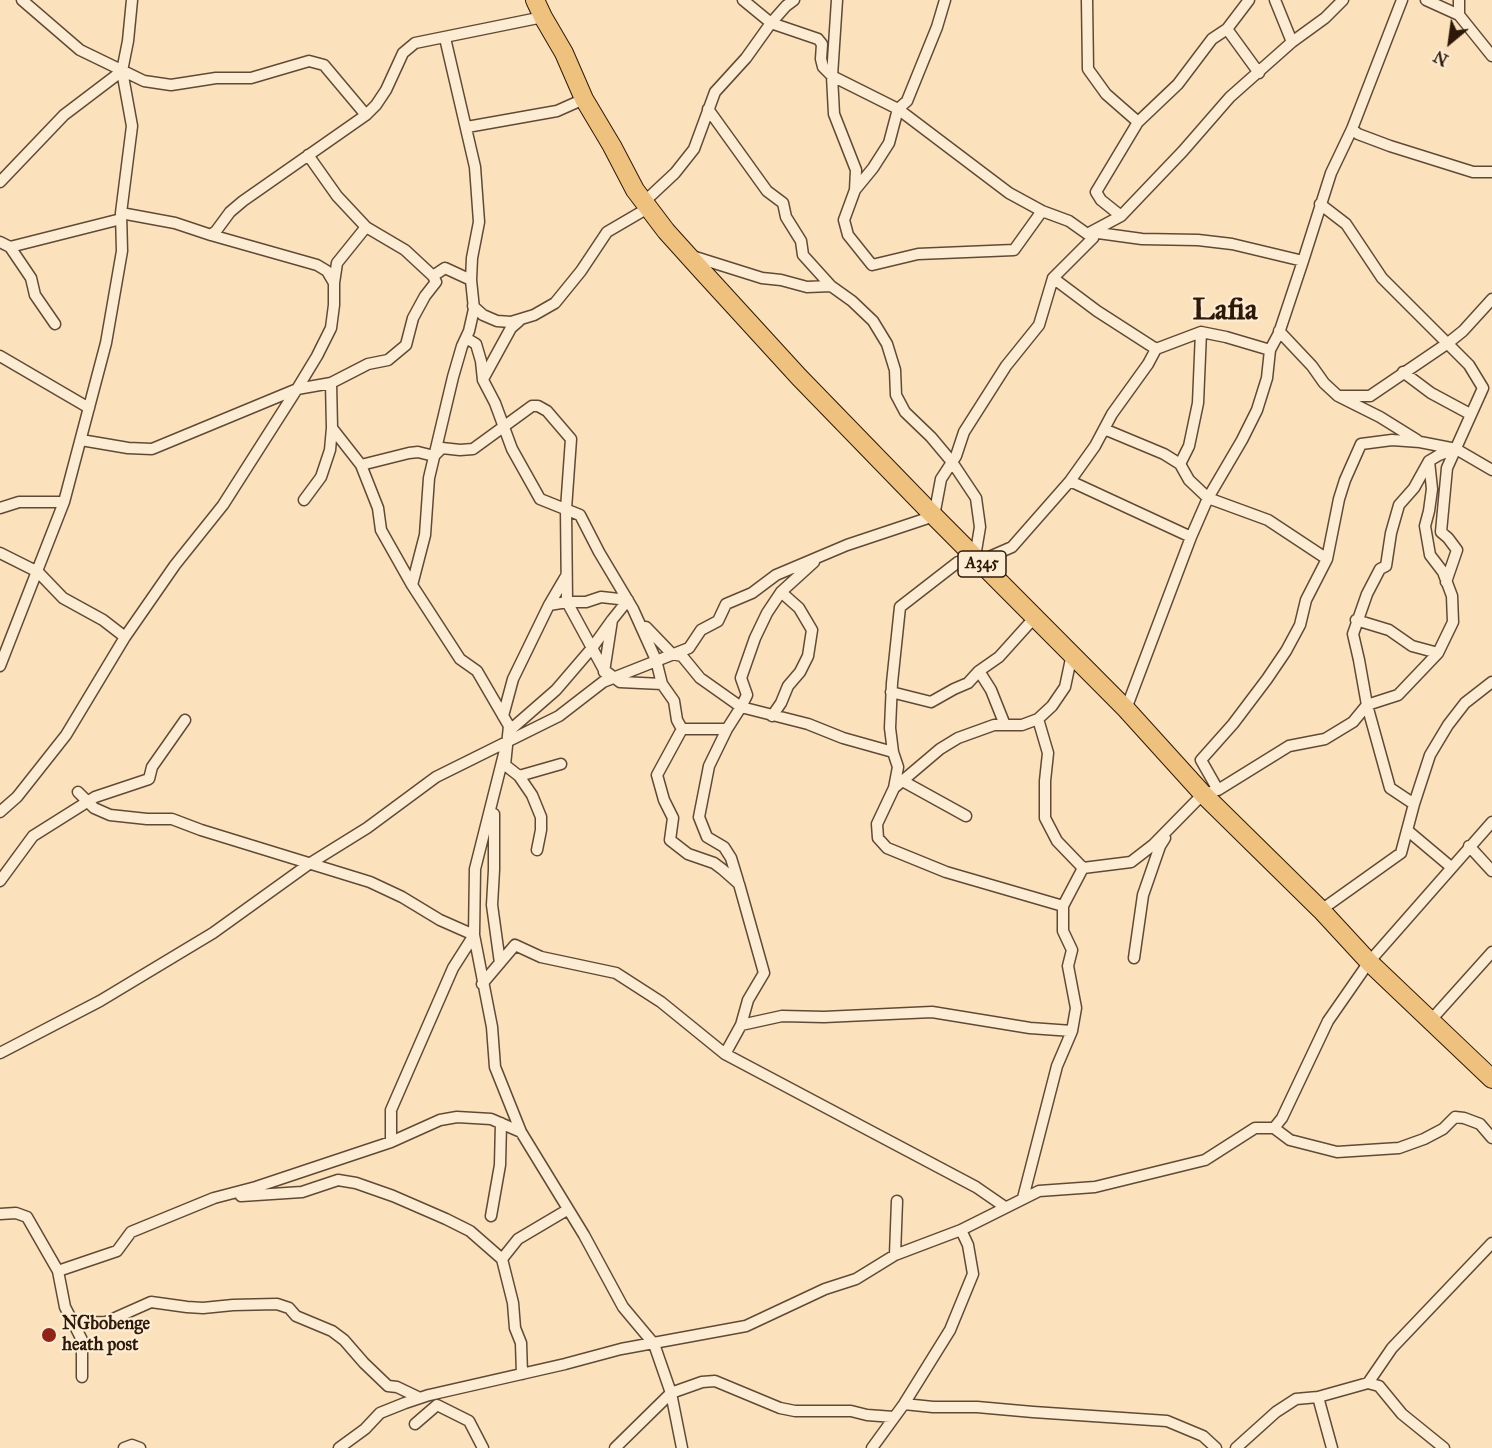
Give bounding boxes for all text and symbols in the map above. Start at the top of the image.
north arrow [1420,12,1480,72]
text: N [1430,47,1452,70]
district label: Lafia [1193,294,1257,330]
road number: A345 [958,551,1006,577]
place label: NGbobenge heath post [62,1314,150,1356]
marker: NGbobenge heath post [40,1326,58,1344]

